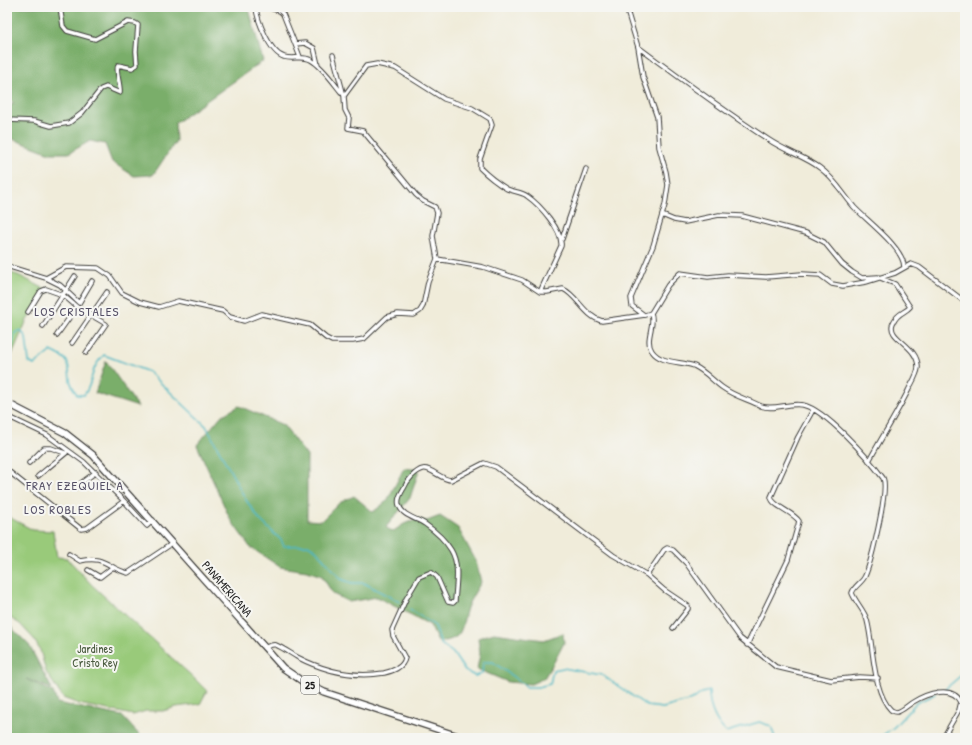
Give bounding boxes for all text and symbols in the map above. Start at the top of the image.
district label: LOS CRISTALES [34,302,120,320]
district label: FRAY EZEQUIEL A [25,476,124,494]
district label: LOS ROBLES [24,500,92,518]
street label: PANAMERICANA [198,557,257,620]
park label: Jardines Cristo Rey [72,640,118,671]
road number: 25 [301,676,319,694]

